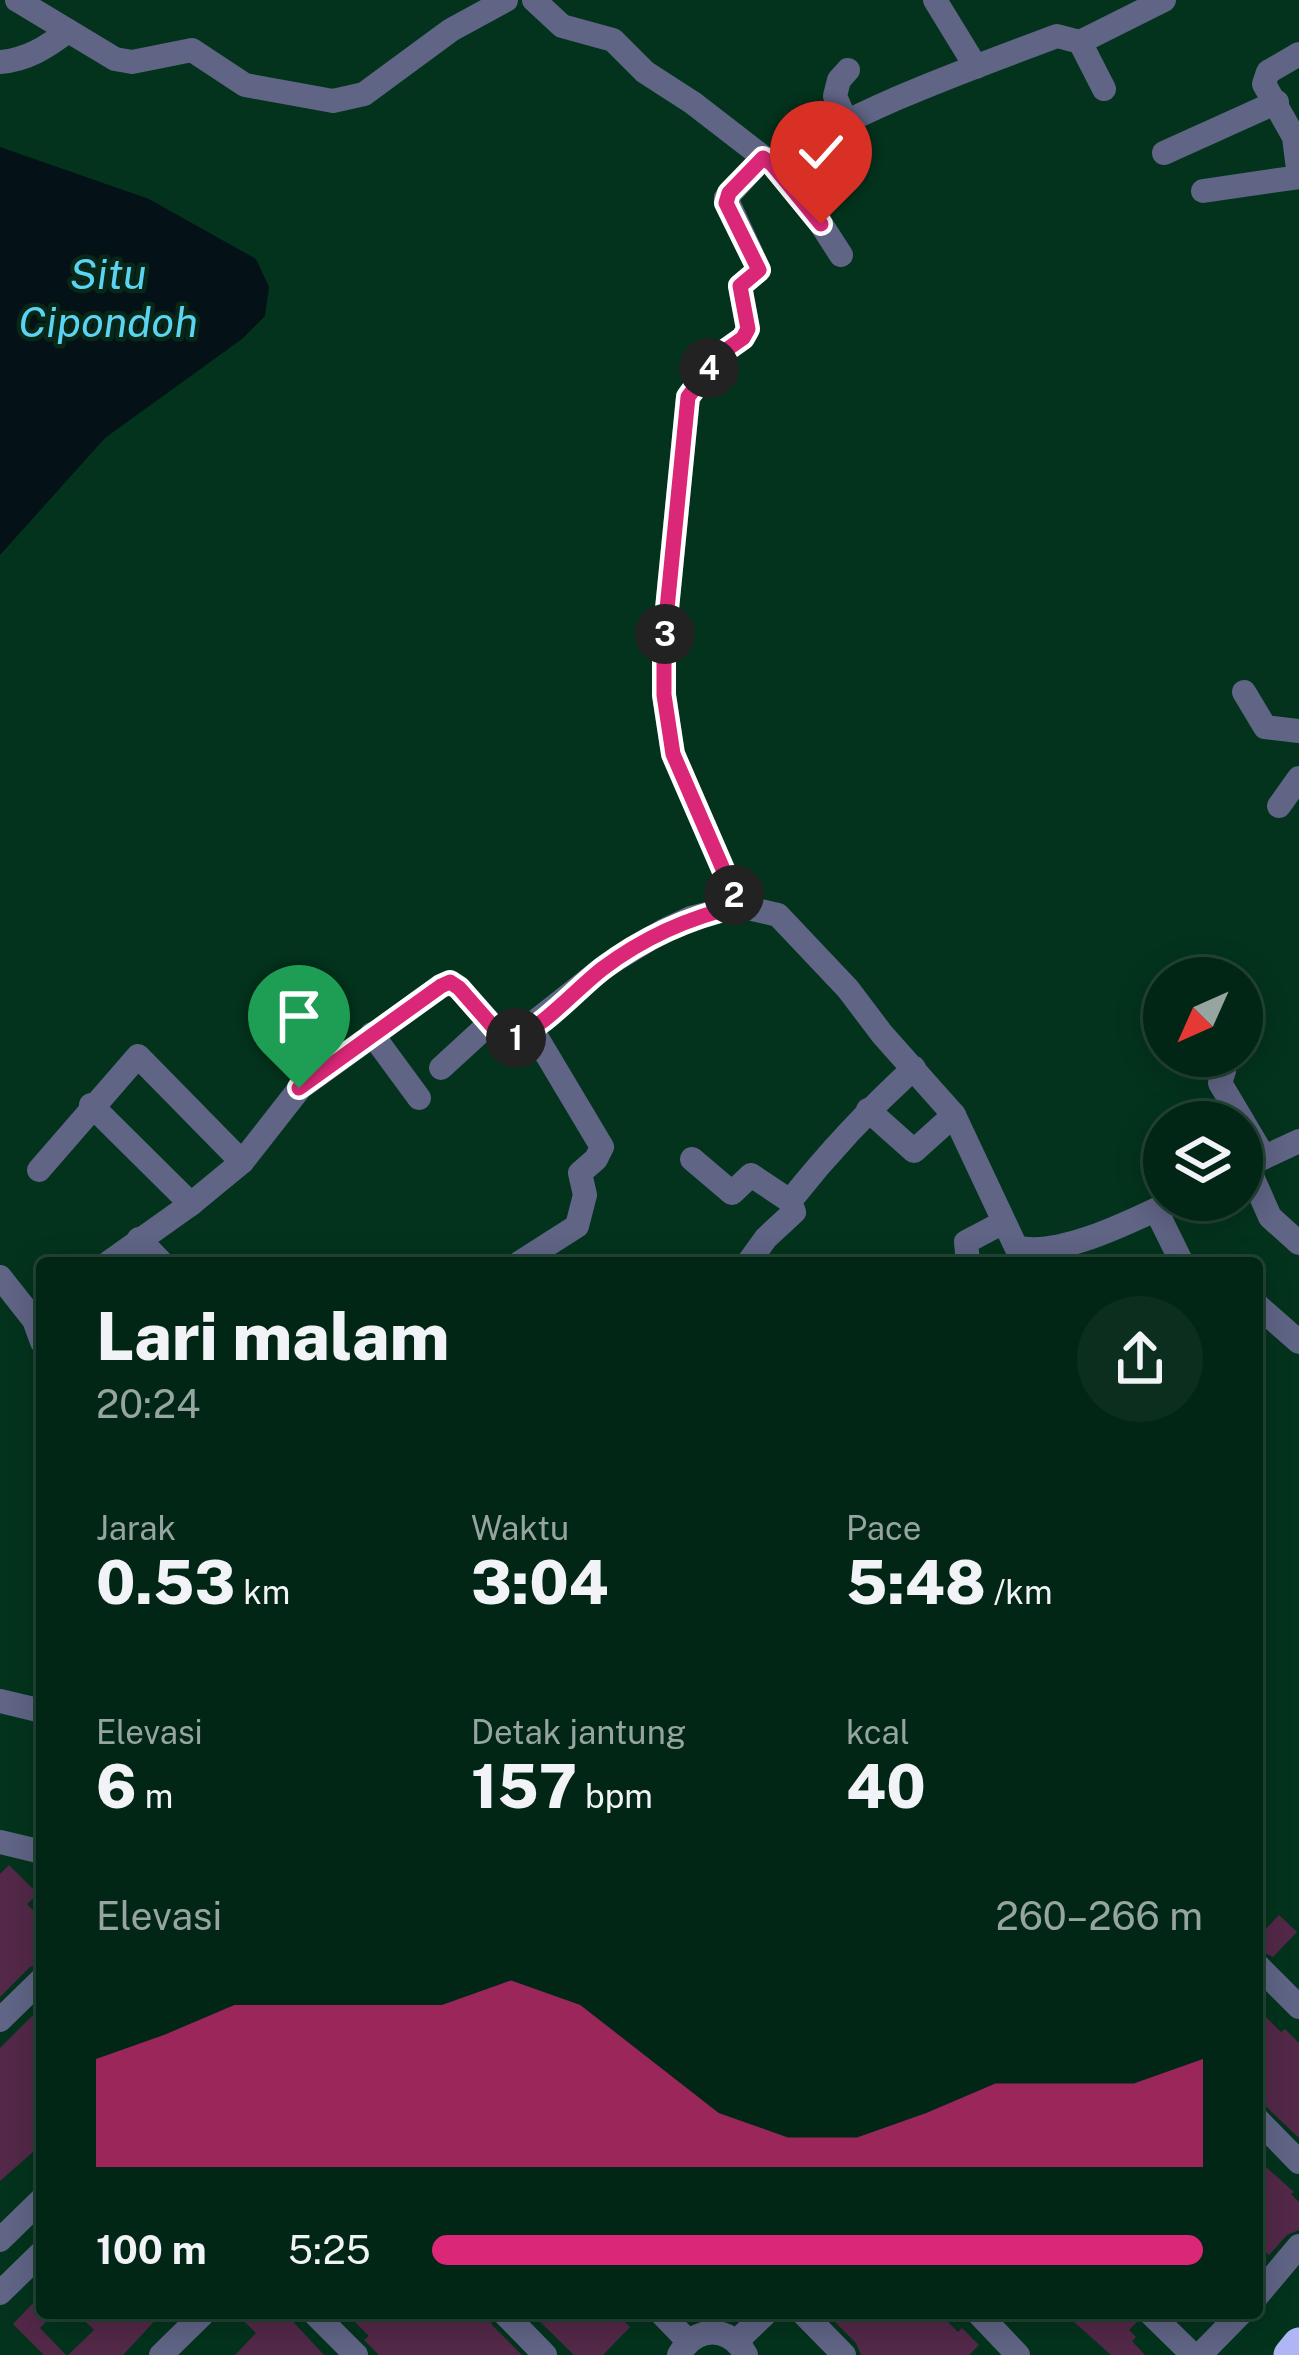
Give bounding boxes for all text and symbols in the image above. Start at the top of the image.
pin [770,101,872,224]
icon: check [788,119,854,185]
water label: Situ Cipondoh [18,249,198,346]
pin: 4 [679,338,739,398]
text: 4 [698,349,720,387]
pin: 3 [635,604,695,664]
text: 3 [654,615,676,653]
pin: 2 [704,865,764,925]
text: 2 [724,876,744,914]
north arrow [1143,957,1263,1077]
map controls [1143,957,1263,1221]
pin [248,965,350,1088]
icon: arrive [266,983,332,1049]
pin: 1 [486,1008,546,1068]
text: 1 [509,1019,523,1057]
button: layers [1143,1101,1263,1221]
button: share [1077,1296,1203,1422]
text: Lari malam [96,1297,450,1375]
text: 20:24 [96,1381,200,1427]
text: Jarak [96,1509,176,1547]
text: Waktu [471,1509,569,1547]
text: Pace [846,1509,921,1547]
text: 0.53 [96,1547,235,1618]
text: 3:04 [471,1547,609,1618]
text: 5:48 [846,1547,986,1618]
text: km [235,1573,290,1611]
text: /km [986,1573,1052,1611]
text: Elevasi [96,1713,203,1751]
text: Detak jantung [471,1713,686,1751]
text: kcal [846,1713,910,1751]
text: 6 [96,1751,137,1822]
text: 157 [471,1751,577,1822]
text: 40 [846,1751,926,1822]
text: m [137,1777,173,1815]
text: bpm [577,1777,653,1815]
text: Elevasi [96,1893,222,1939]
text: 260–266 m [995,1893,1203,1939]
text: 100 m [96,2227,207,2273]
text: 5:25 [288,2227,371,2273]

